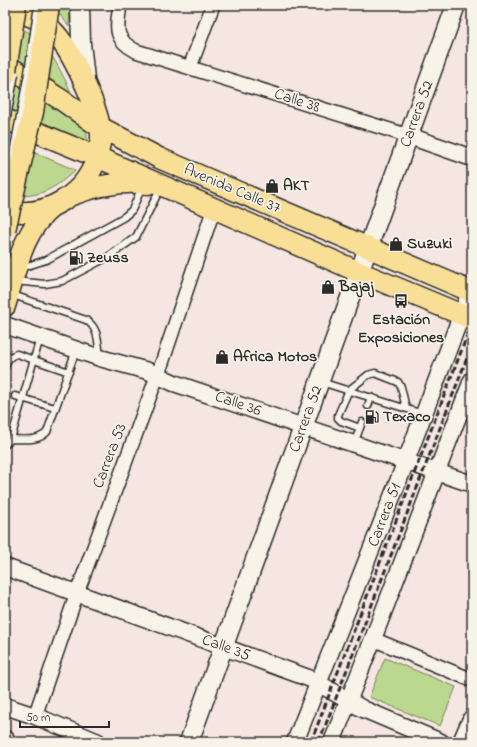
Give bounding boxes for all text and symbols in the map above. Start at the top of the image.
street label: Carrera 52 [394,77,440,151]
street label: Calle 38 [271,82,323,120]
street label: Avenida Calle 37 [180,158,285,220]
place label: AKT [283,174,311,198]
shop icon: AKT [264,178,280,194]
place label: Suzuki [407,232,452,256]
shop icon: Suzuki [388,236,404,252]
place label: Zeuss [87,246,129,270]
fuel station icon: Zeuss [68,250,84,266]
place label: Bajaj [338,275,374,299]
shop icon: Bajaj [320,279,336,295]
bus stop icon: Estación Exposiciones [393,293,409,309]
place label: Estación Exposiciones [358,308,444,350]
place label: Africa Motos [233,345,317,369]
shop icon: Africa Motos [214,349,230,365]
street label: Carrera 52 [283,382,329,456]
street label: Calle 36 [212,385,264,423]
place label: Texaco [383,405,431,429]
fuel station icon: Texaco [364,409,380,425]
street label: Carrera 53 [87,420,133,492]
street label: Carrera 51 [362,480,408,550]
street label: Calle 35 [199,628,253,668]
scale bar [20,703,109,729]
text: 50 m [26,709,50,727]

